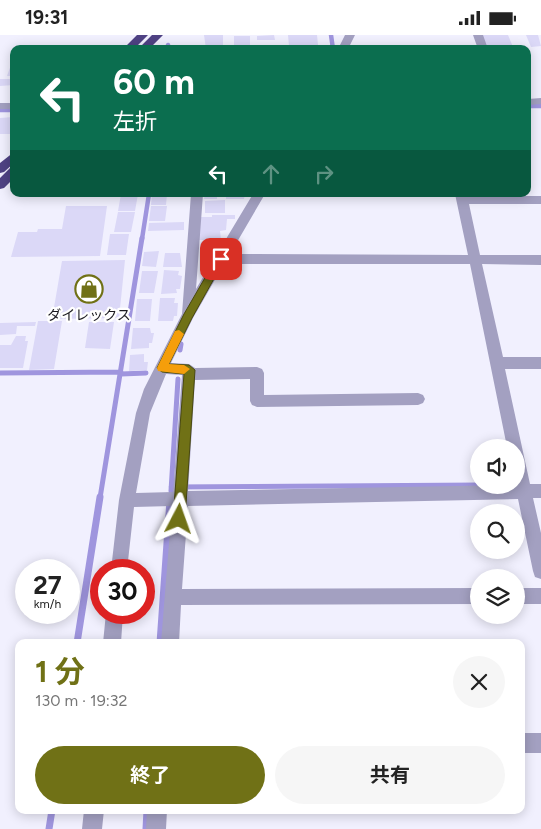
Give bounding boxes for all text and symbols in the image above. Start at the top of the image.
text: 19:31 [25,6,68,29]
text: 60 m [113,61,195,103]
icon: left [30,65,95,130]
text: 左折 [113,108,157,135]
icon: left [204,160,232,188]
icon: ahead [257,160,285,188]
icon: right [310,160,338,188]
pin [200,238,242,280]
icon: arrive [207,245,235,273]
shop icon: ダイレックス [74,274,104,304]
place label: ダイレックス [47,307,131,324]
map controls [470,439,525,624]
button: sound [470,439,525,494]
position arrow [152,492,204,544]
button: search [470,504,525,559]
speed limit sign: 30 [90,559,155,624]
button: layers [470,569,525,624]
text: 27 [33,570,62,600]
text: km/h [34,597,61,611]
text: 1 分 [35,653,85,690]
button: close [453,656,505,708]
text: 130 m · 19:32 [35,691,127,710]
button: 終了 [35,746,265,804]
button: 共有 [275,746,505,804]

